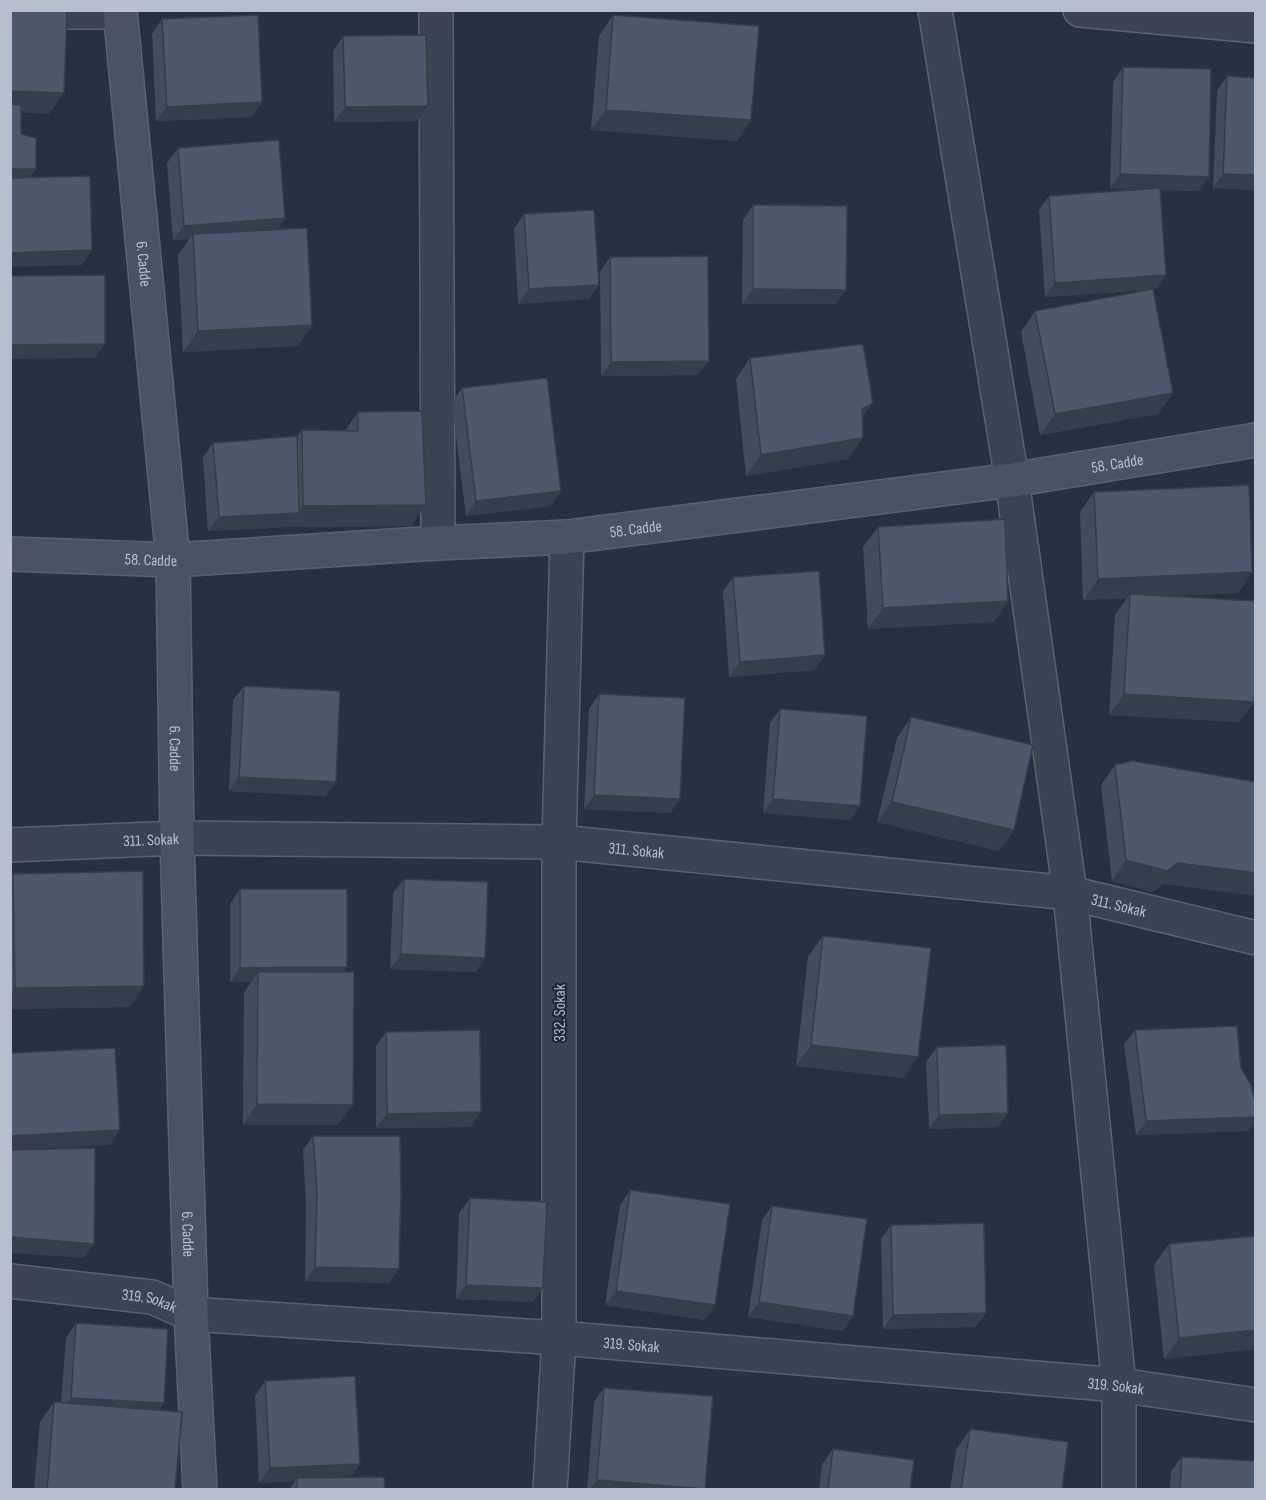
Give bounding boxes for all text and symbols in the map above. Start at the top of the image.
street label: 6. Cadde [131,240,155,288]
street label: 58. Cadde [1090,451,1145,478]
street label: 58. Cadde [609,517,663,542]
street label: 58. Cadde [124,550,178,571]
street label: 6. Cadde [164,725,184,771]
street label: 311. Sokak [123,830,179,851]
street label: 311. Sokak [608,839,665,863]
street label: 311. Sokak [1089,890,1148,922]
street label: 332. Sokak [551,984,570,1042]
street label: 6. Cadde [177,1211,197,1257]
street label: 319. Sokak [121,1286,179,1318]
street label: 319. Sokak [602,1334,660,1357]
street label: 319. Sokak [1087,1374,1145,1400]

